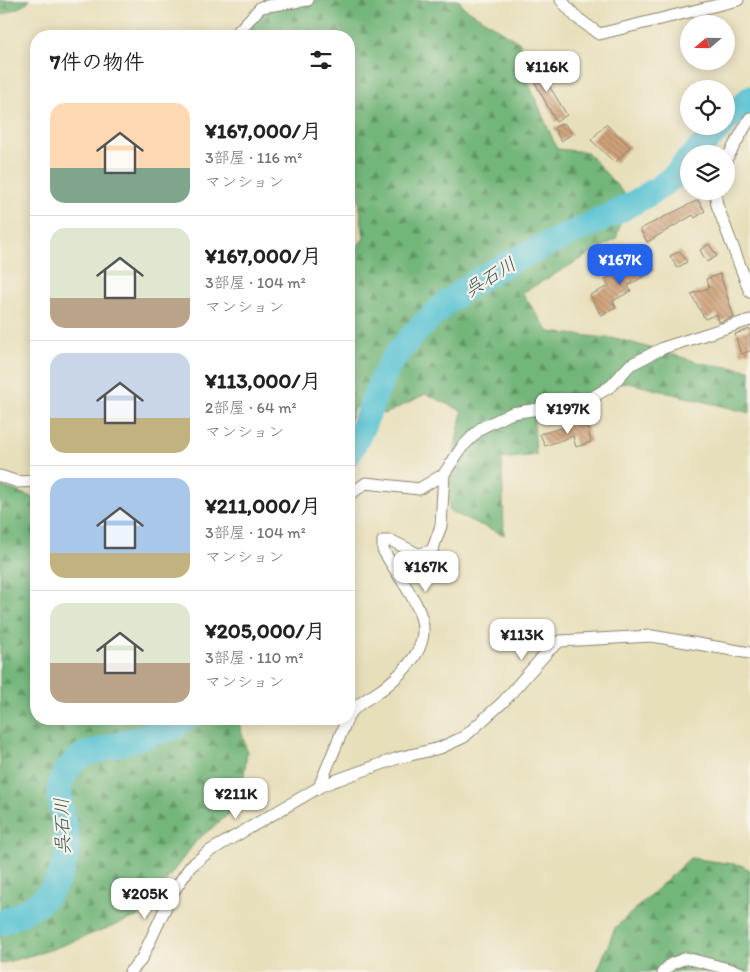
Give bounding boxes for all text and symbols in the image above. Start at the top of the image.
north arrow [680,15,735,70]
map controls [680,15,735,200]
icon: filters [307,46,335,74]
text: 7件の物件 [50,49,144,74]
pin: ¥116K [512,51,582,93]
text: ¥116K [526,57,568,76]
button: locate [680,80,735,135]
text: ¥167,000/月 [205,118,322,143]
icon: home [90,123,150,183]
button: layers [680,145,735,200]
text: 3部屋 · 116 m² [205,148,302,167]
text: マンション [205,172,284,191]
text: ¥167,000/月 [205,243,322,268]
pin: ¥167K [585,244,655,286]
icon: home [90,248,150,308]
text: ¥167K [598,250,642,269]
water label: 呉石川 [460,252,520,302]
text: 3部屋 · 104 m² [205,273,306,292]
text: マンション [205,297,284,316]
text: ¥113,000/月 [205,368,321,393]
icon: home [90,373,150,433]
pin: ¥197K [533,392,603,435]
text: 2部屋 · 64 m² [205,398,297,417]
text: ¥197K [547,399,589,418]
text: マンション [205,422,284,441]
text: ¥211,000/月 [205,493,321,518]
icon: home [90,498,150,558]
text: 3部屋 · 104 m² [205,523,306,542]
text: マンション [205,547,284,566]
pin: ¥167K [391,550,461,593]
text: ¥167K [404,557,448,576]
text: ¥205,000/月 [205,618,325,643]
pin: ¥113K [487,618,557,661]
icon: home [90,623,150,683]
text: ¥113K [501,625,543,644]
text: 3部屋 · 110 m² [205,648,304,667]
text: マンション [205,672,284,691]
pin: ¥211K [201,778,271,820]
text: ¥211K [215,784,257,803]
water label: 呉石川 [50,797,74,855]
pin: ¥205K [110,878,180,920]
text: ¥205K [122,884,168,903]

